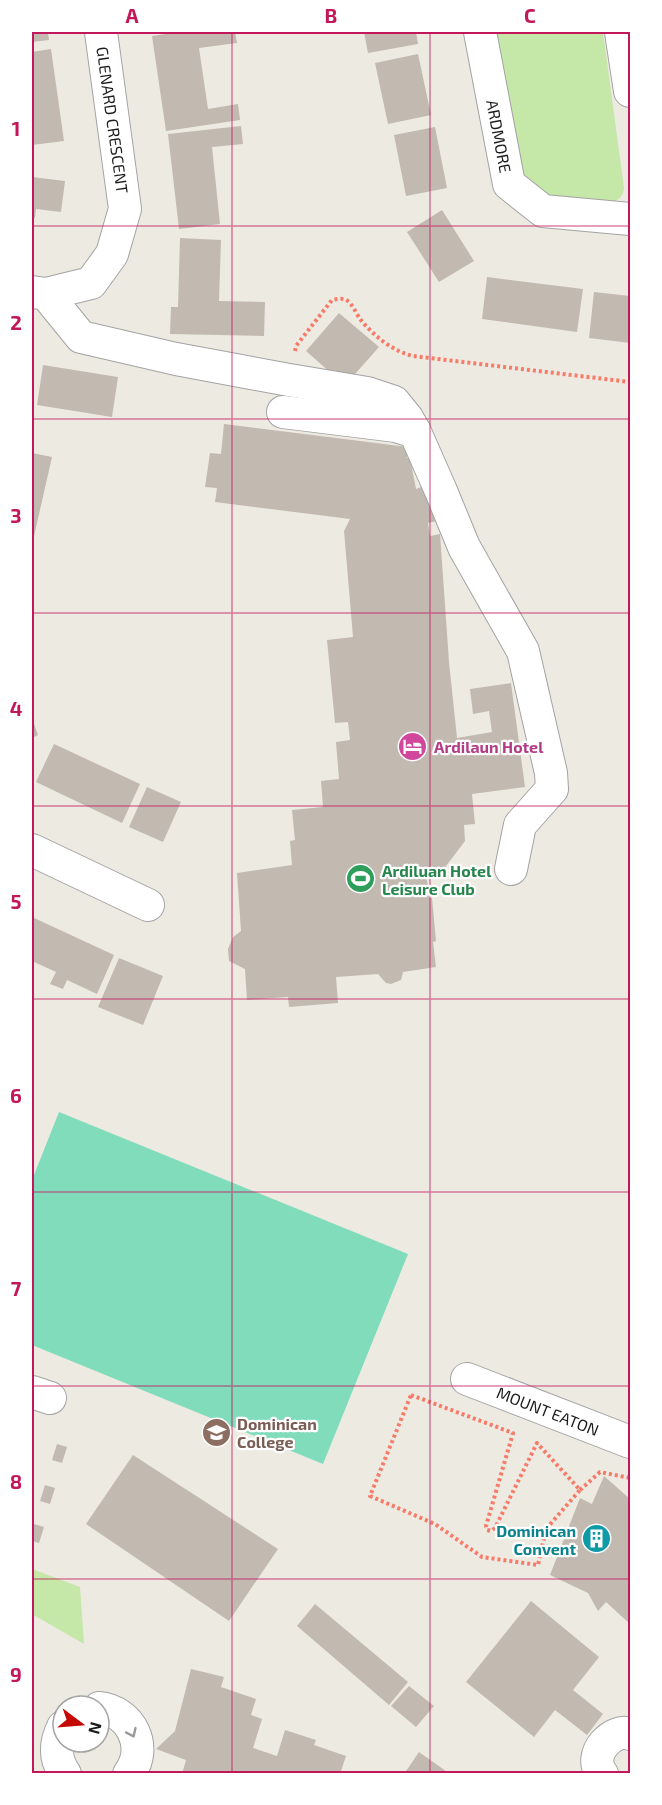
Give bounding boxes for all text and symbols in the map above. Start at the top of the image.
text: A [125,3,139,27]
text: B [325,3,337,27]
text: C [524,3,536,27]
street label: GLENARD CRESCENT [93,45,133,195]
street label: ARDMORE [484,98,516,174]
text: 1 [12,116,20,140]
text: 2 [10,310,22,334]
text: 3 [10,503,22,527]
text: 4 [10,696,23,720]
hotel icon: Ardilaun Hotel [397,730,429,762]
place label: Ardilaun Hotel [434,737,544,756]
place label: Ardiluan Hotel Leisure Club [382,861,492,898]
sports icon: Ardiluan Hotel Leisure Club [345,863,377,895]
text: 5 [10,889,22,913]
text: 6 [10,1083,22,1107]
text: 7 [11,1276,22,1300]
street label: MOUNT EATON [494,1382,602,1439]
place label: Dominican College [237,1414,317,1451]
school or university icon: Dominican College [200,1416,232,1448]
text: 8 [10,1469,22,1493]
place label: Dominican Convent [496,1521,576,1558]
building icon: Dominican Convent [581,1523,613,1555]
text: 9 [10,1662,22,1686]
north arrow [51,1694,111,1754]
text: N [85,1720,107,1736]
one-way arrow [125,1726,137,1737]

